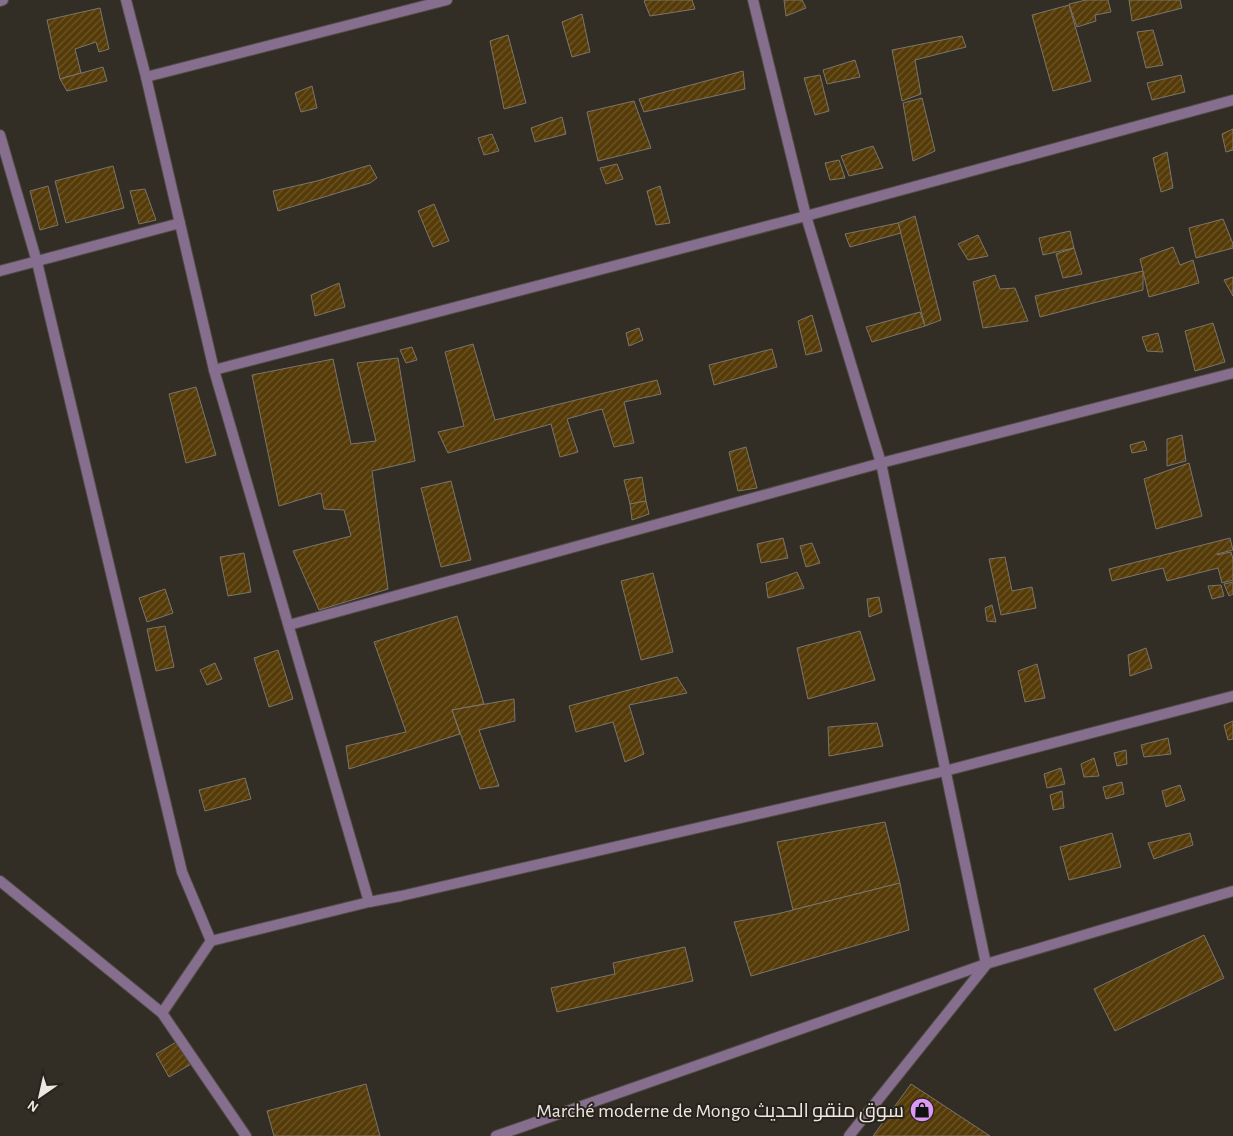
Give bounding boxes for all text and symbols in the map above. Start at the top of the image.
north arrow [15,1071,65,1121]
text: N [25,1097,41,1114]
shop icon: Marché moderne de Mongo سوق منقو الحديث [909,1097,935,1123]
place label: Marché moderne de Mongo سوق منقو الحديث [536,1101,904,1123]

